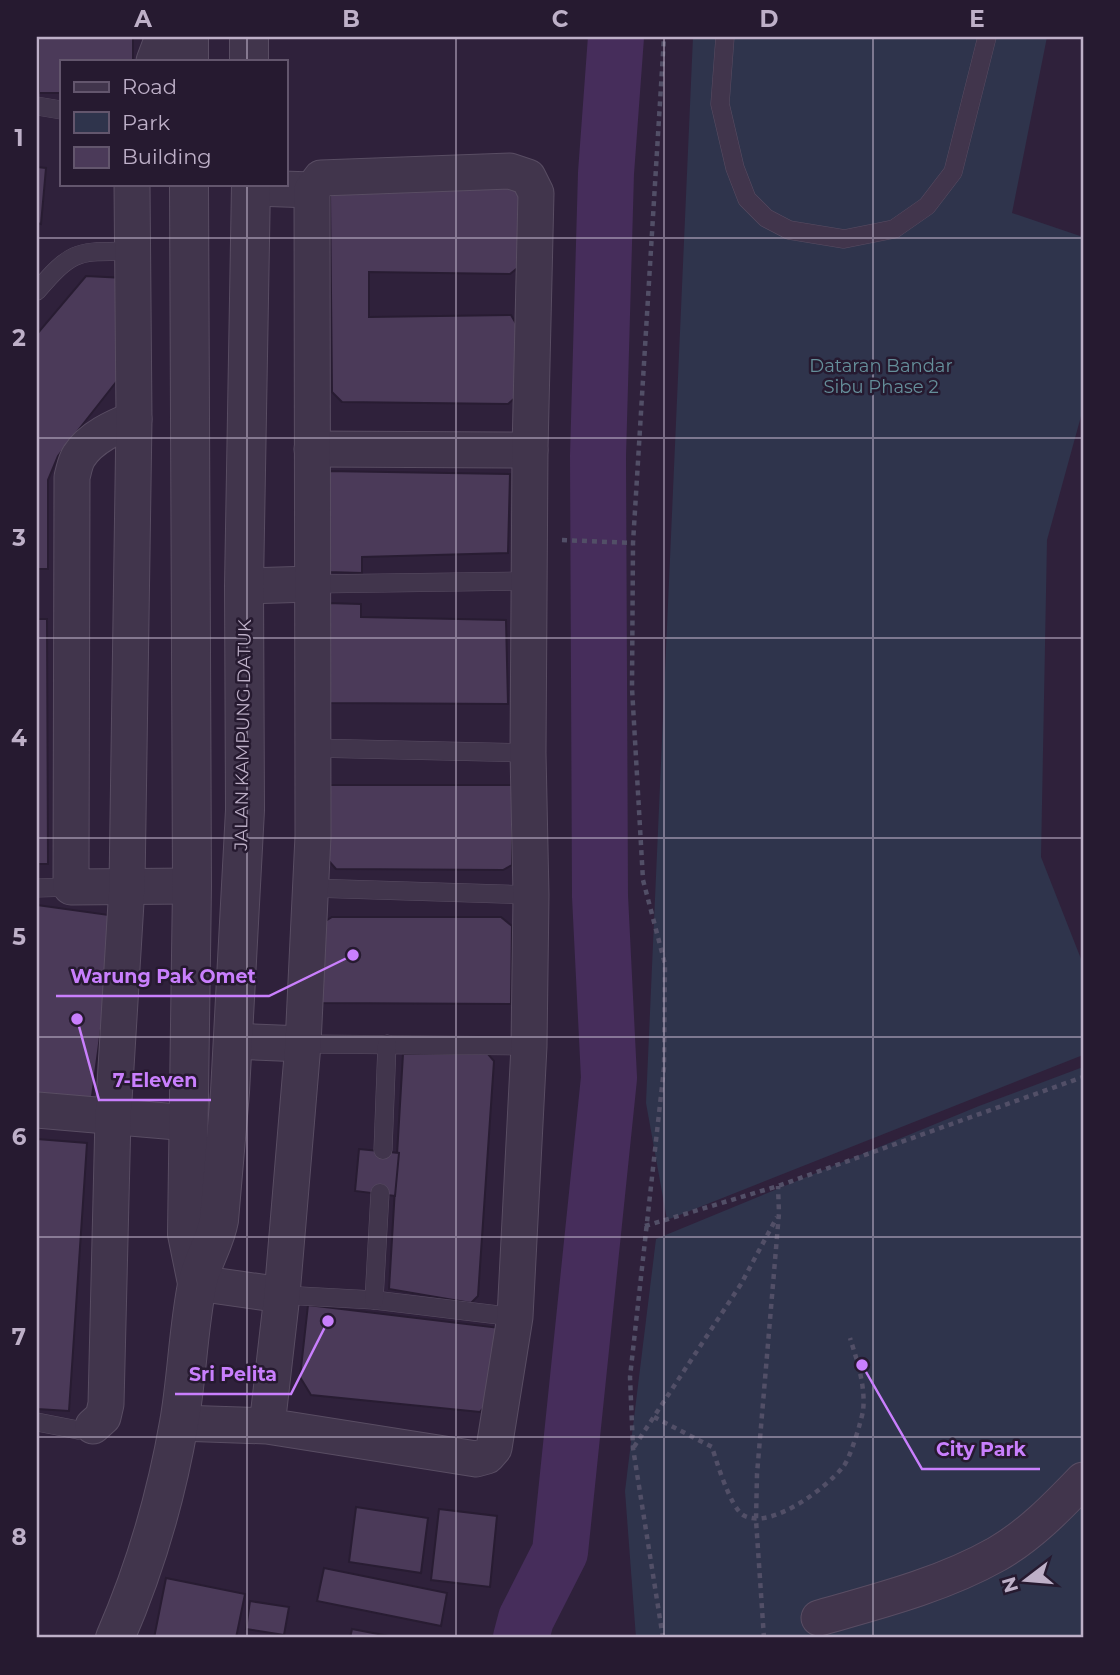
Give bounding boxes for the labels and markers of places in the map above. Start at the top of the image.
callout: Warung Pak Omet [56,956,269,996]
callout: 7-Eleven [99,1060,211,1100]
callout: Sri Pelita [175,1354,291,1394]
callout: City Park [922,1429,1040,1469]

